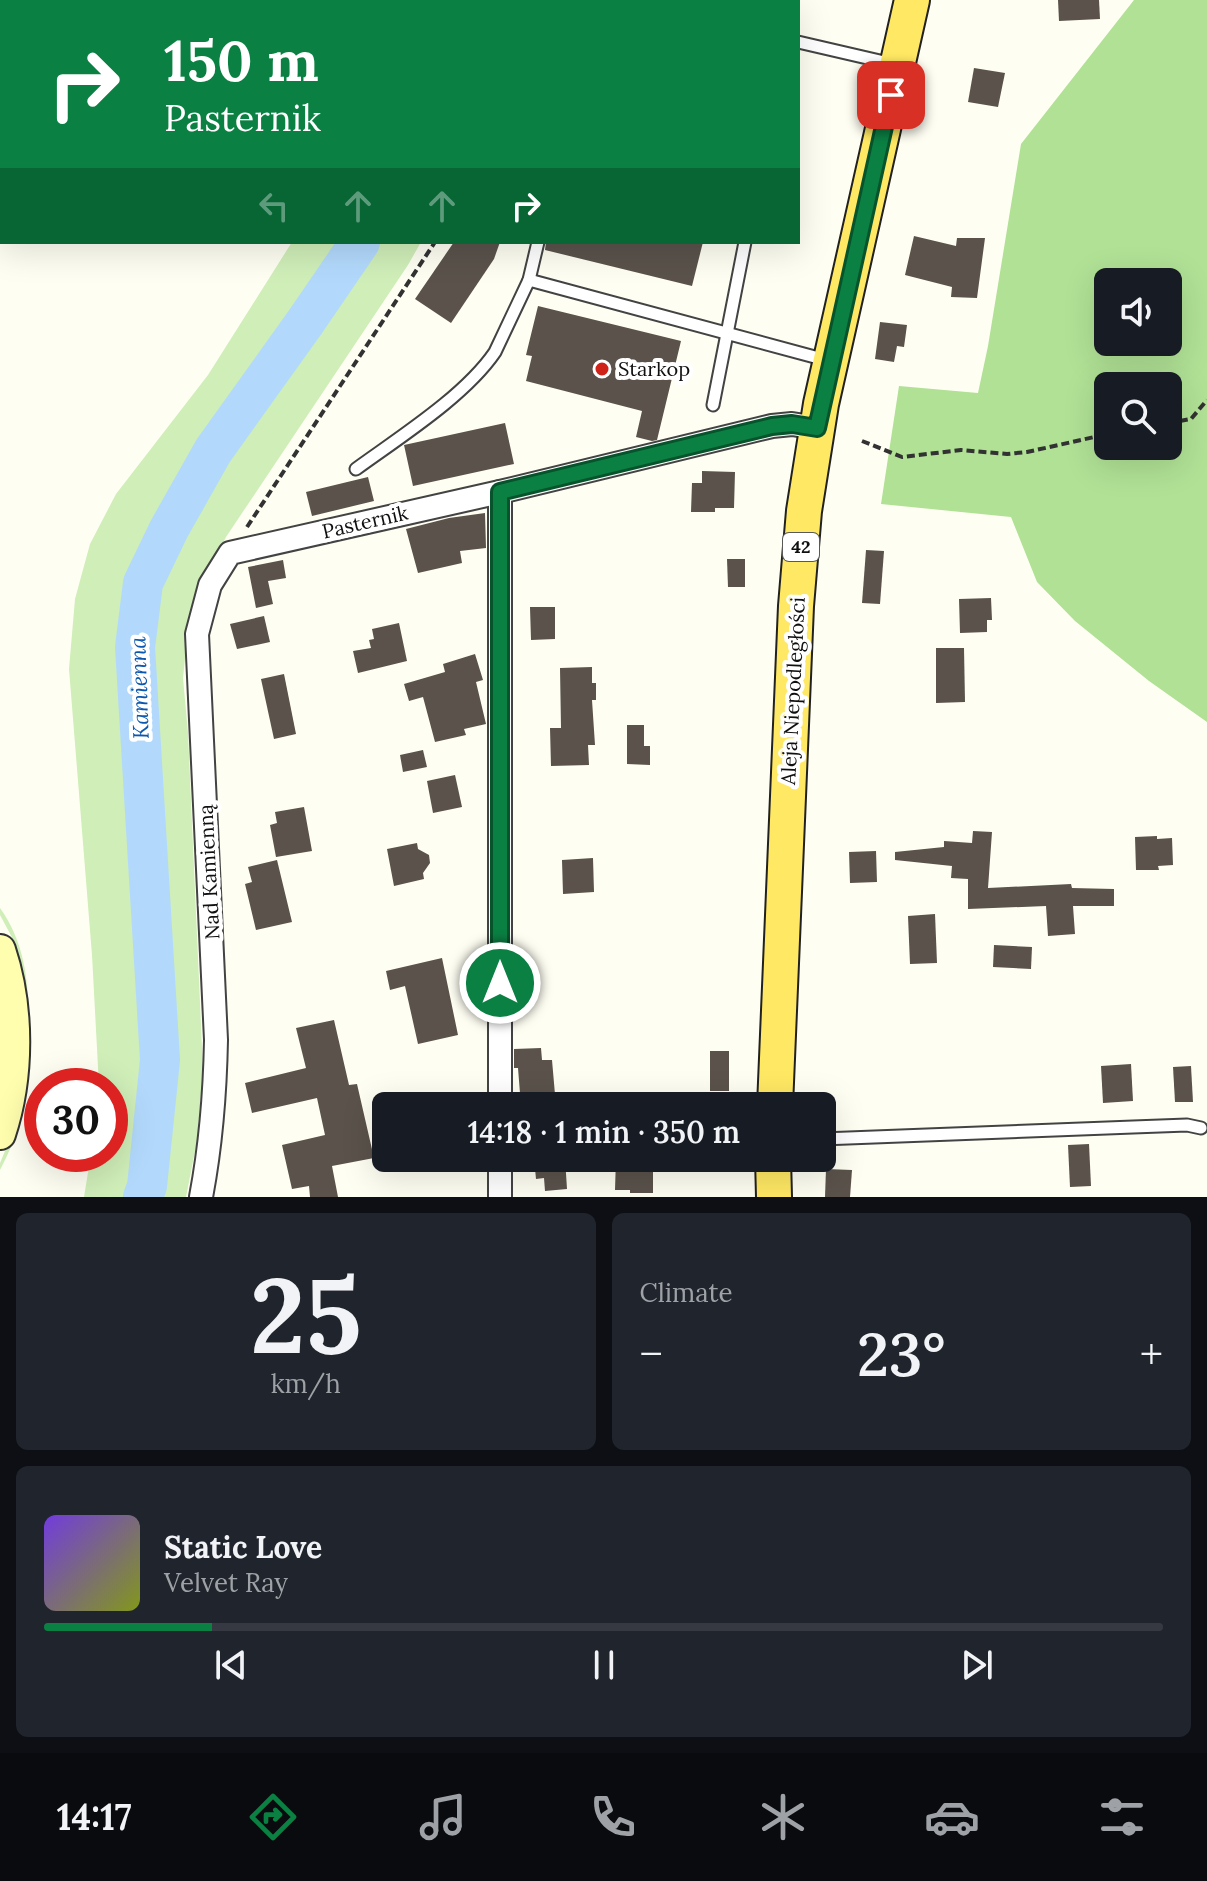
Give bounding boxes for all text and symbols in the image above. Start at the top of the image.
text: 150 m [164,25,319,96]
icon: right [32,32,136,136]
pin [857,61,925,129]
icon: arrive [869,73,913,117]
text: Pasternik [164,95,321,141]
icon: left [252,184,296,228]
icon: ahead [336,184,380,228]
icon: ahead [420,184,464,228]
icon: right [504,184,548,228]
map controls [1094,268,1182,460]
button: sound [1094,268,1182,356]
place label: Starkop [618,356,690,381]
marker: Starkop [593,360,611,378]
button: search [1094,372,1182,460]
street label: Pasternik [320,499,410,544]
road number: 42 [783,533,819,561]
street label: Aleja Niepodległości [775,596,810,786]
water label: Kamienna [123,635,155,740]
street label: Nad Kamienną [192,804,225,940]
position arrow [458,941,542,1025]
speed limit sign: 30 [24,1068,128,1172]
text: 14:18 · 1 min · 350 m [468,1113,740,1151]
text: 25 [250,1248,362,1381]
text: Climate [640,1276,733,1309]
text: 23° [857,1316,946,1392]
text: − [640,1326,663,1382]
text: + [1140,1326,1163,1382]
text: km/h [271,1367,341,1400]
text: Static Love [164,1528,322,1566]
text: Velvet Ray [164,1566,288,1599]
icon: previous [209,1643,253,1687]
icon: pause [582,1643,626,1687]
icon: next [955,1643,999,1687]
icon: directions [245,1789,301,1845]
icon: music [415,1789,471,1845]
icon: phone [585,1789,641,1845]
icon: climate [755,1789,811,1845]
icon: car [924,1789,980,1845]
icon: filters [1094,1789,1150,1845]
text: 14:17 [57,1794,132,1840]

